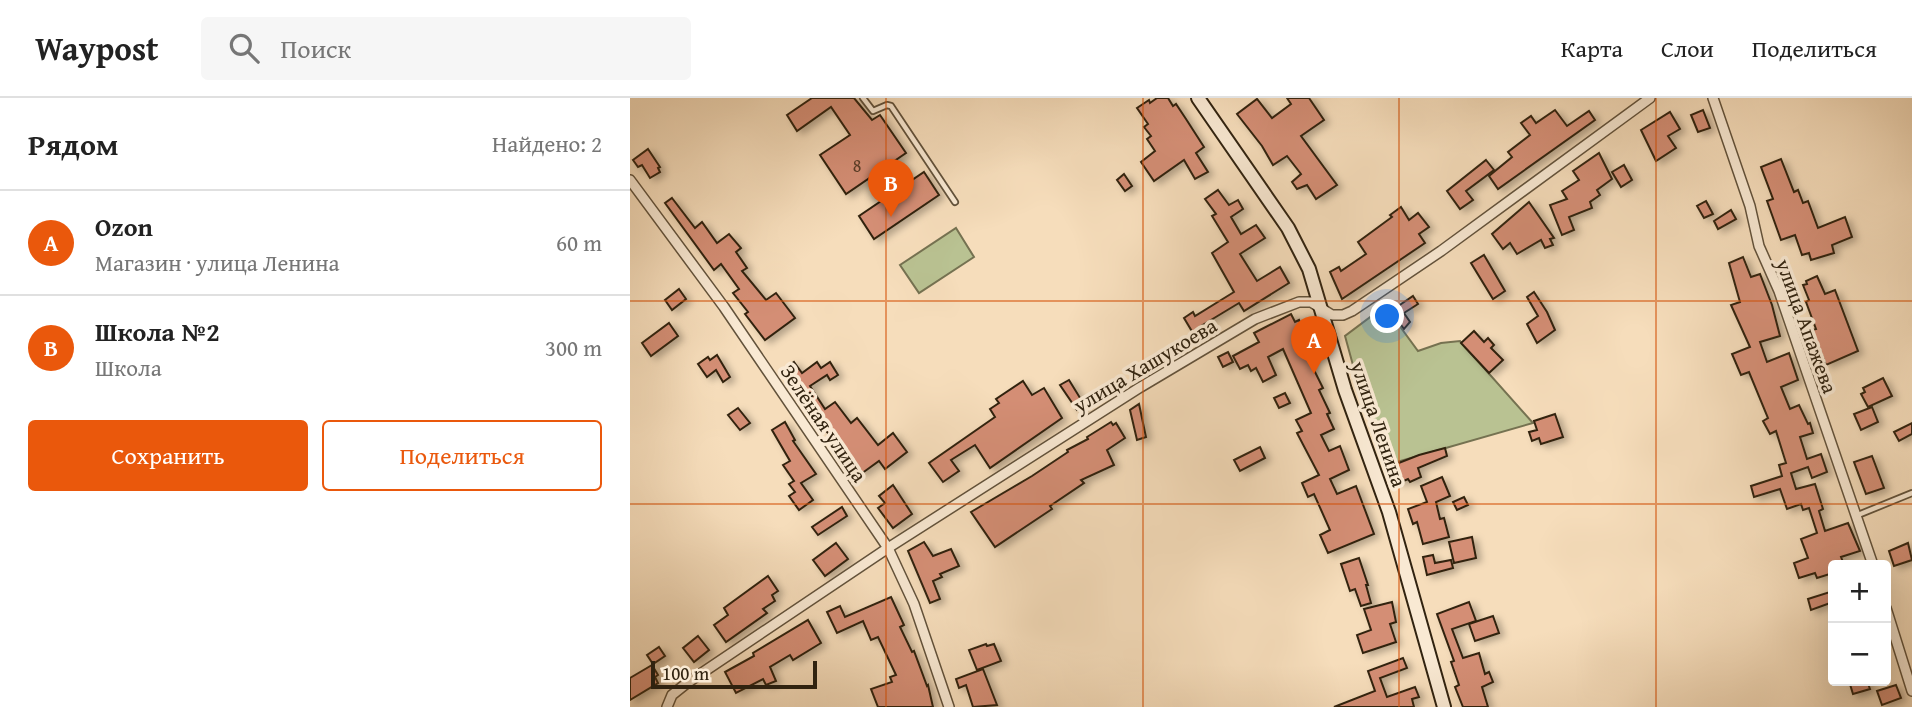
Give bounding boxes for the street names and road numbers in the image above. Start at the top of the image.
street label: улица Апажева [1768,253,1846,398]
street label: улица Хашукоева [1066,310,1223,421]
street label: улица Ленина [1343,356,1415,491]
street label: Зелёная улица [773,358,875,488]

